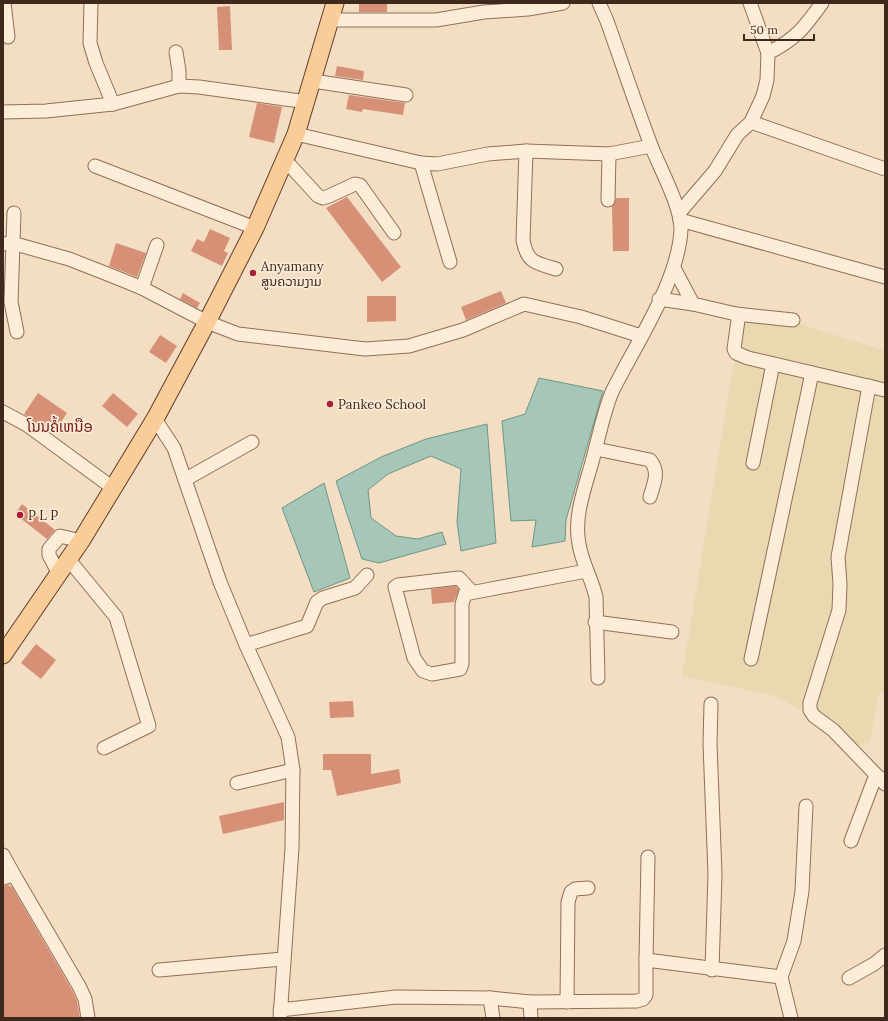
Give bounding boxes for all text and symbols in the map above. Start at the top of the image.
scale bar [744,16,814,42]
text: 50 m [750,22,778,37]
place label: Anyamany ສູນຄວາມງາມ [260,258,324,290]
marker: Anyamany ສູນຄວາມງາມ [248,268,258,278]
place label: Pankeo School [338,396,427,413]
marker: Pankeo School [325,399,335,409]
district label: ໂນນຄໍ້ເຫນືອ [26,415,93,436]
place label: P L P [28,507,58,524]
marker: P L P [15,510,25,520]

